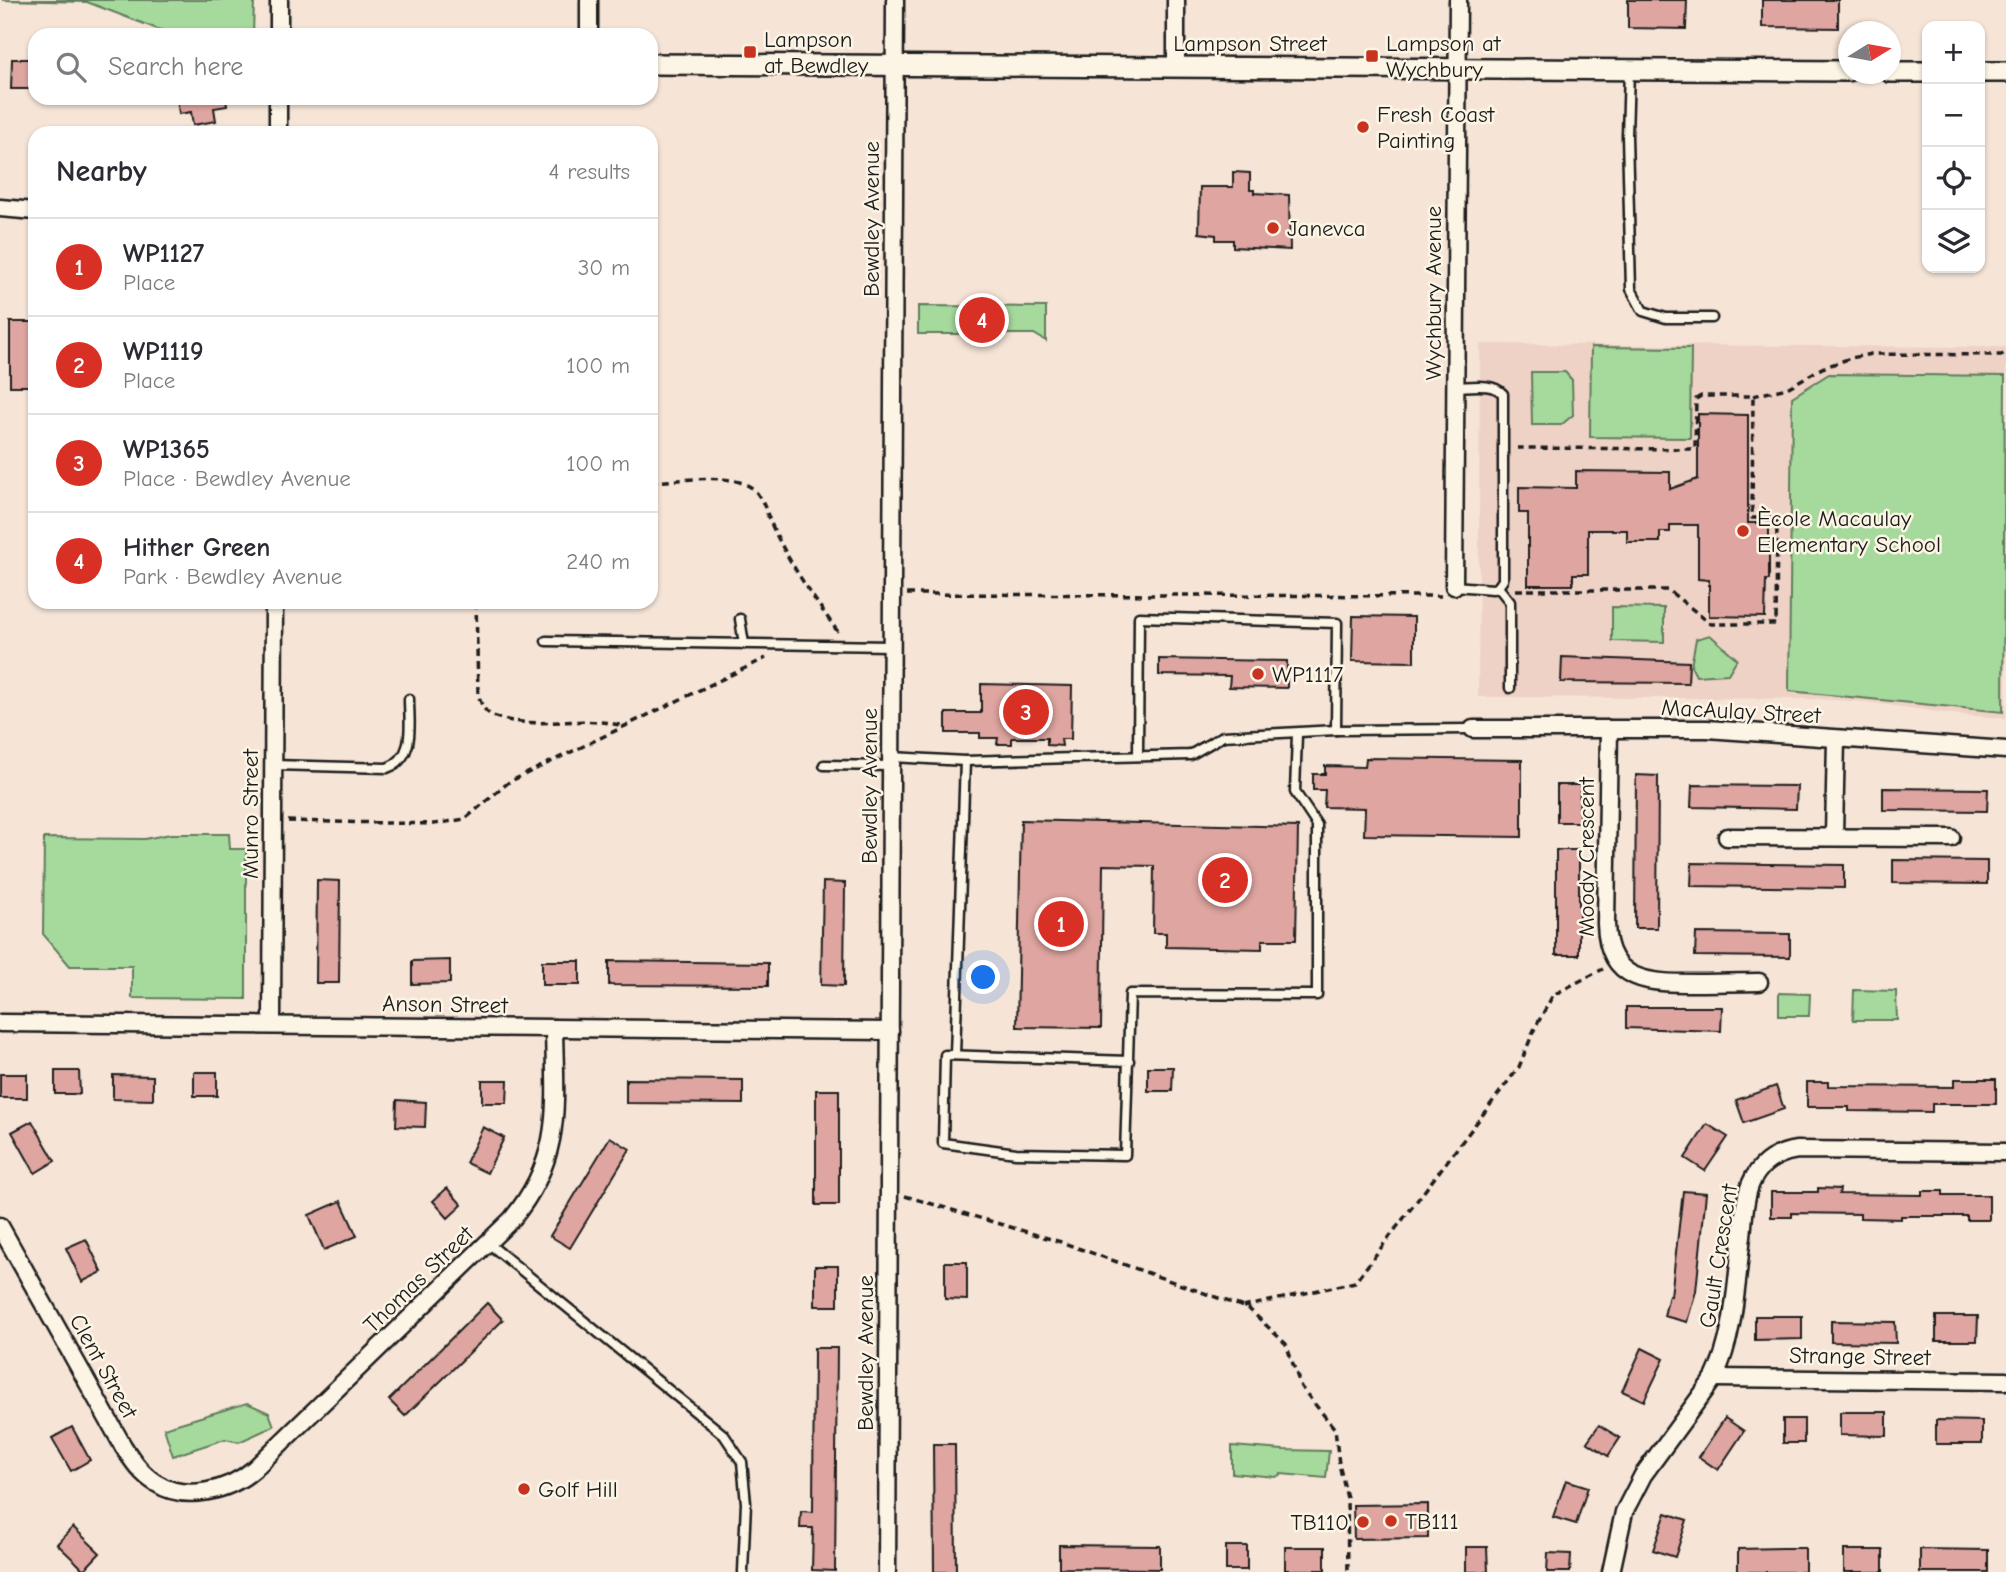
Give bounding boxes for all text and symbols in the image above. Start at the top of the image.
north arrow [1838,21,1901,84]
map controls [1922,21,1985,273]
button: + [1922,21,1985,84]
place label: Lampson at Bewdley [764,26,869,79]
search box [28,28,658,105]
street label: Lampson Street [1173,30,1328,57]
place label: Lampson at Wychbury [1386,30,1502,83]
marker: Lampson at Bewdley [742,44,758,60]
icon: search [52,48,90,86]
marker: Lampson at Wychbury [1364,48,1380,64]
text: Search here [108,52,243,82]
button: − [1922,84,1985,147]
place label: Fresh Coast Painting [1377,101,1496,154]
marker: Fresh Coast Painting [1355,119,1371,135]
street label: Bewdley Avenue [858,141,885,297]
button: locate [1922,147,1985,210]
text: Nearby [56,154,147,189]
text: 4 results [548,158,630,185]
street label: Wychbury Avenue [1420,206,1447,380]
button: layers [1922,210,1985,273]
place label: Janevca [1287,215,1366,242]
marker: Janevca [1265,220,1281,236]
text: WP1127 [123,239,204,269]
text: 1 [74,254,84,281]
text: 30 m [578,254,630,281]
text: Place [123,269,175,296]
pin: 4 [959,294,1005,346]
text: WP1119 [123,337,204,367]
text: 2 [73,352,85,379]
text: 100 m [566,352,630,379]
text: Place [123,367,175,394]
text: WP1365 [123,435,210,465]
text: 3 [73,450,85,477]
text: 100 m [566,450,630,477]
text: Place · Bewdley Avenue [123,465,351,492]
place label: Ècole Macaulay Elementary School [1757,505,1941,558]
marker: Ècole Macaulay Elementary School [1735,523,1751,539]
text: Hither Green [123,533,270,563]
text: 4 [74,548,84,575]
text: 240 m [566,548,630,575]
text: Park · Bewdley Avenue [123,563,342,590]
place label: WP1117 [1272,661,1343,688]
marker: WP1117 [1250,666,1266,682]
pin: 3 [1003,686,1049,738]
street label: MacAulay Street [1660,694,1823,729]
street label: Bewdley Avenue [856,708,883,864]
street label: Munro Street [237,748,264,879]
street label: Moody Crescent [1573,776,1600,937]
pin: 2 [1202,854,1248,906]
pin: 1 [1038,898,1084,950]
your location [966,960,1000,994]
street label: Anson Street [382,990,510,1019]
street label: Gault Crescent [1694,1181,1743,1330]
street label: Thomas Street [358,1219,480,1338]
street label: Bewdley Avenue [852,1275,879,1431]
street label: Clent Street [64,1309,144,1424]
street label: Strange Street [1789,1342,1932,1371]
place label: Golf Hill [538,1476,618,1503]
marker: Golf Hill [516,1481,532,1497]
place label: TB111 [1405,1508,1459,1535]
place label: TB110 [1291,1509,1349,1536]
marker: TB111 [1383,1513,1399,1529]
marker: TB110 [1355,1514,1371,1530]

